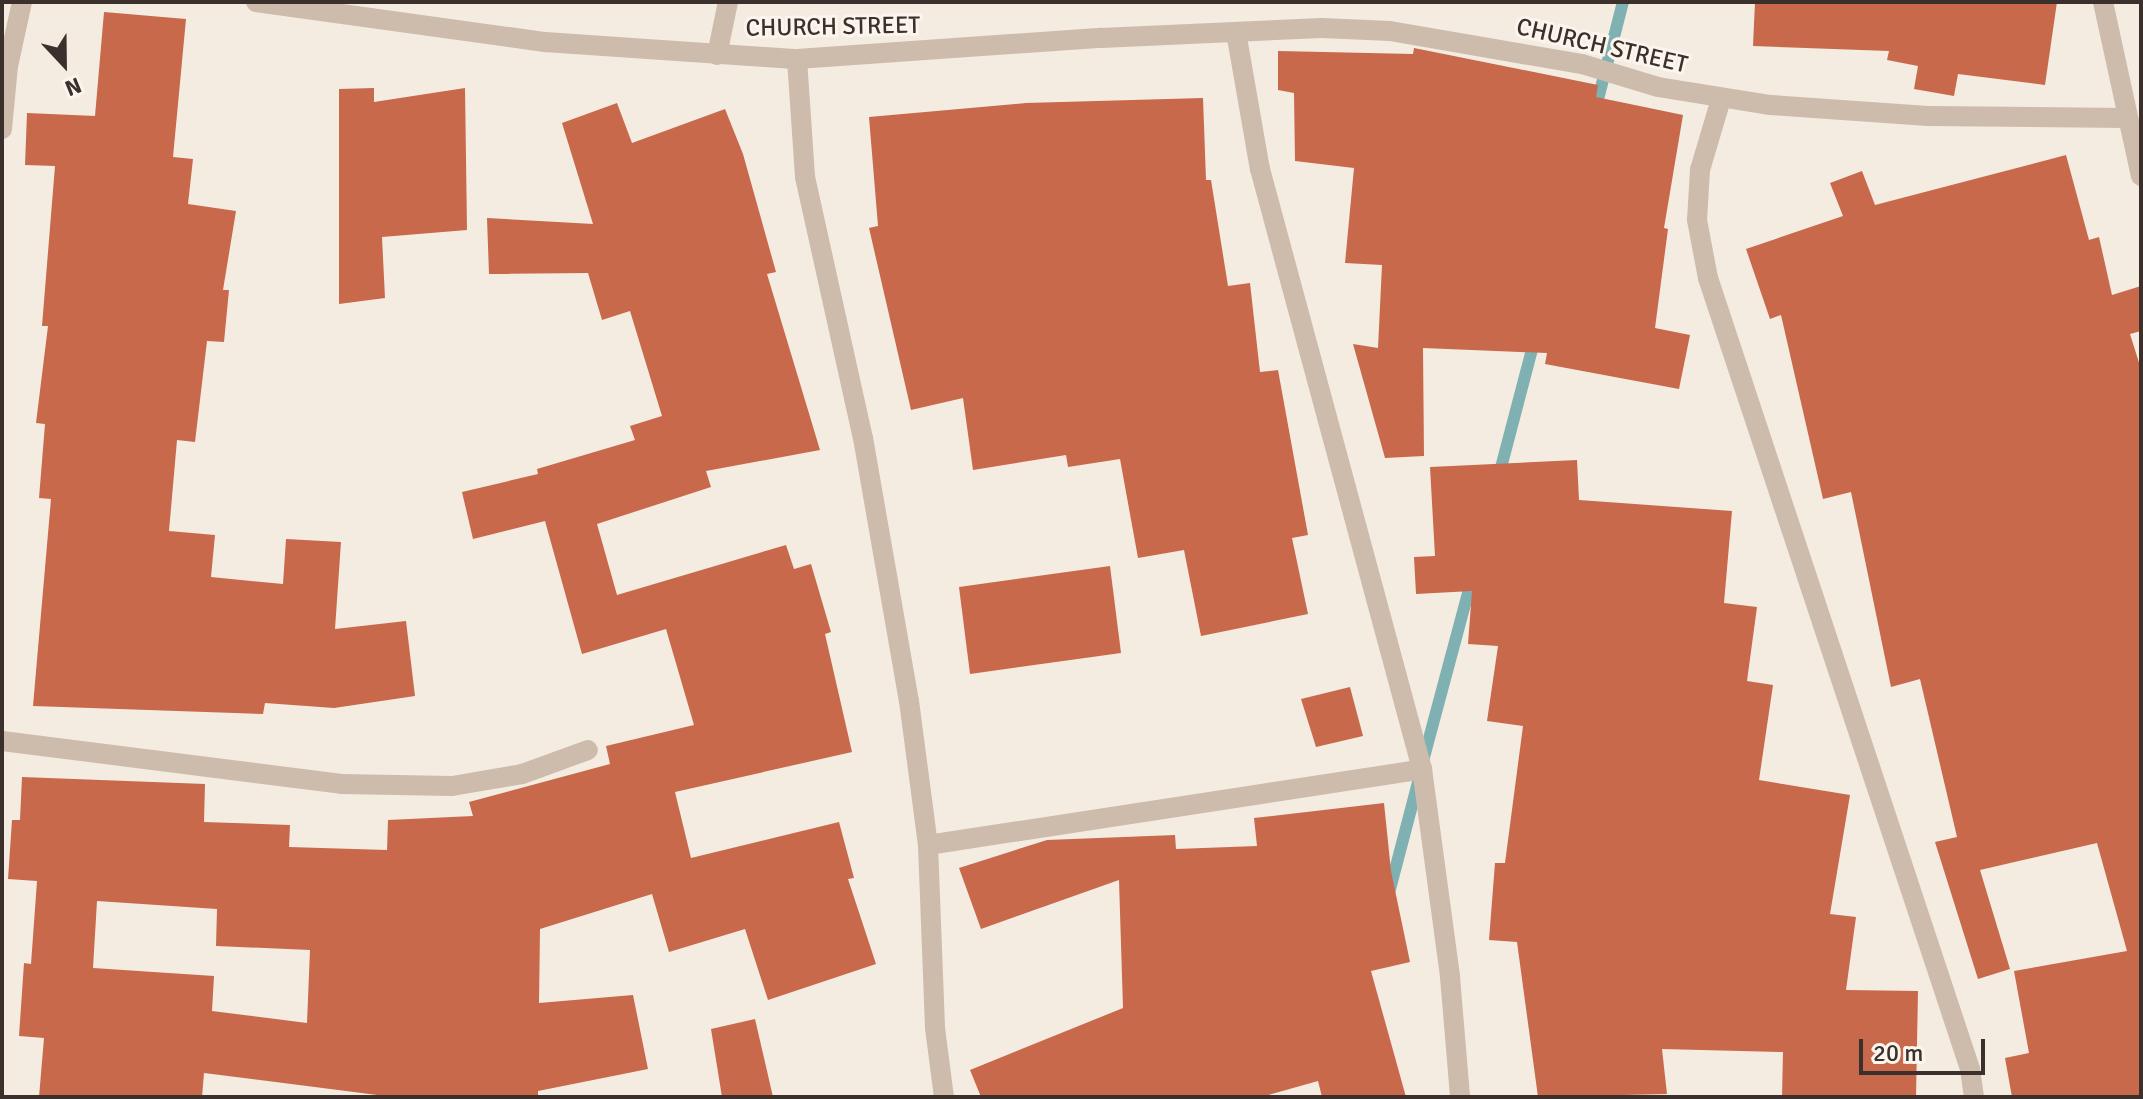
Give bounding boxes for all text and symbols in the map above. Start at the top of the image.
street label: CHURCH STREET [745,11,921,43]
street label: CHURCH STREET [1514,12,1690,80]
north arrow [24,24,104,104]
text: N [61,71,85,102]
scale bar [1863,1023,1989,1073]
text: 20 m [1873,1038,1923,1068]

